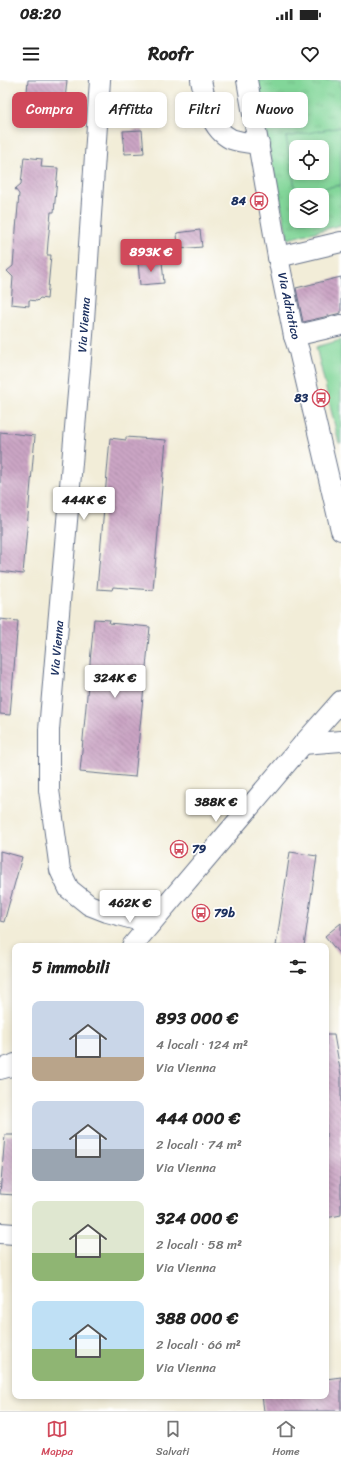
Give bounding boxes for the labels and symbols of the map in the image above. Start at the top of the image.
place label: 84 [230,190,246,212]
bus stop icon: 84 [249,191,269,211]
pin: 893K € [118,239,184,273]
street label: Via Adriatico [271,270,307,342]
street label: Via Vienna [71,296,97,353]
place label: 83 [293,387,308,409]
bus stop icon: 83 [311,388,331,408]
pin: 444K € [51,487,117,521]
street label: Via Vienna [44,619,70,676]
pin: 324K € [82,665,148,699]
pin: 388K € [183,789,249,823]
place label: 79 [192,838,207,860]
bus stop icon: 79 [169,839,189,859]
pin: 462K € [97,890,163,924]
place label: 79b [214,902,235,924]
bus stop icon: 79b [191,903,211,923]

